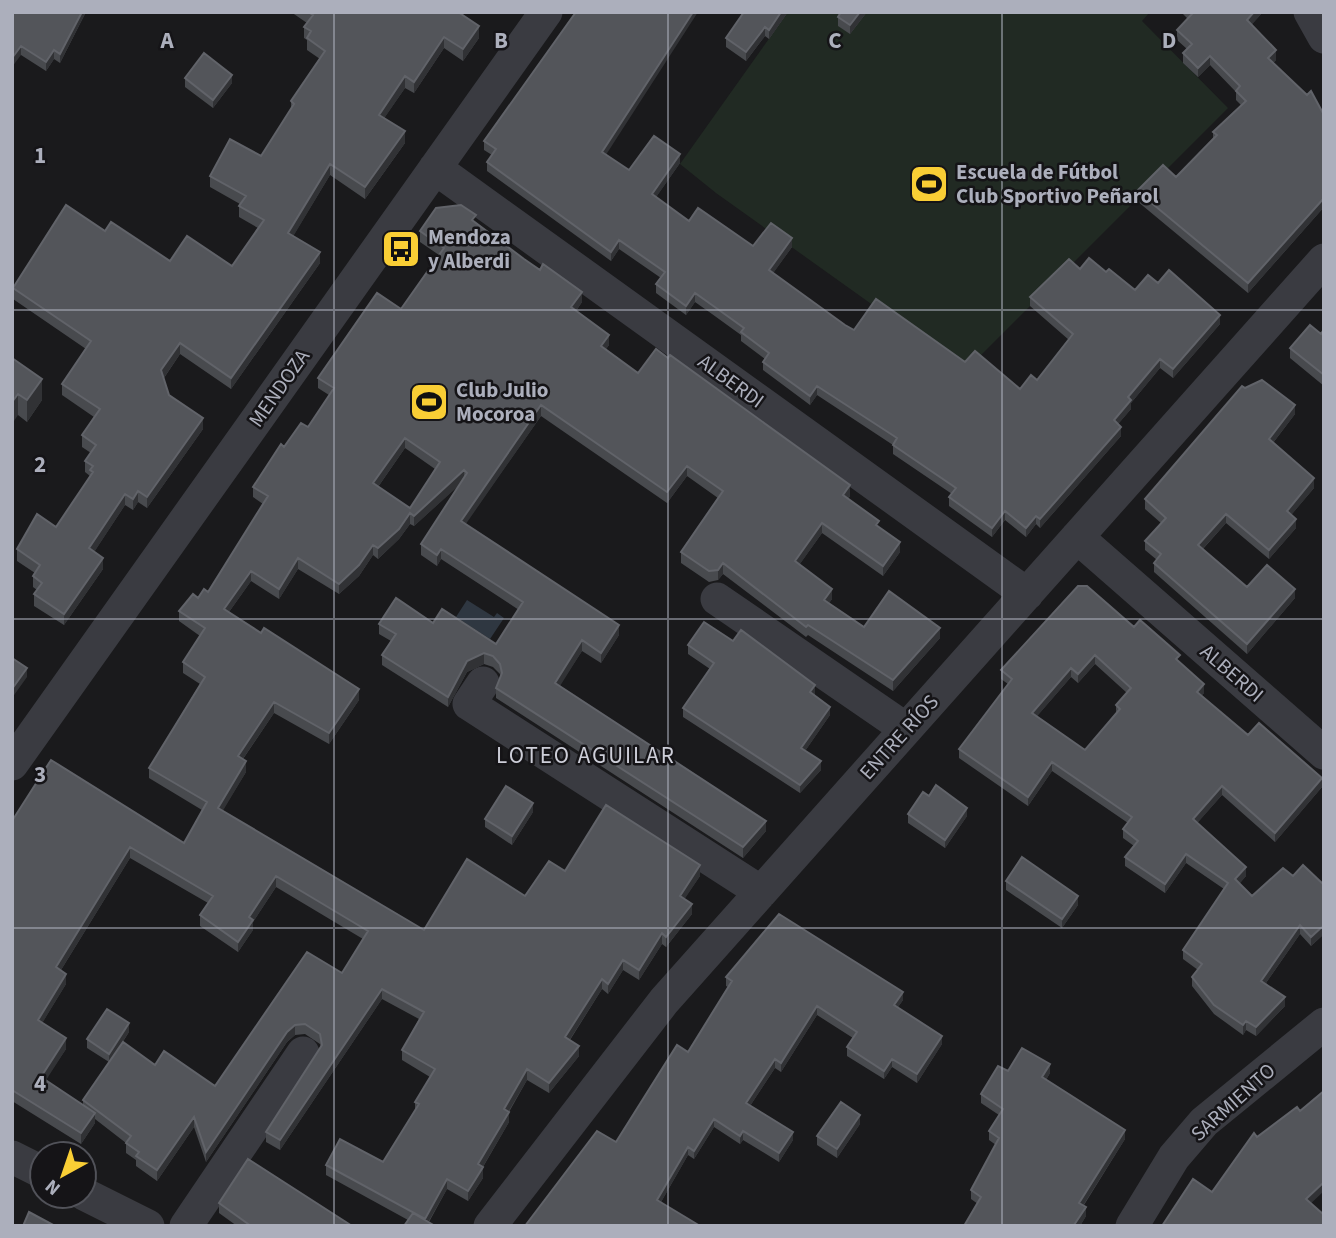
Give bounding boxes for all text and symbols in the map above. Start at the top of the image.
text: A [159,24,174,57]
text: B [494,24,508,57]
text: C [828,24,842,57]
text: D [1162,24,1176,57]
text: 1 [34,139,46,172]
place label: Escuela de Fútbol Club Sportivo Peñarol [956,157,1158,211]
sports icon: Escuela de Fútbol Club Sportivo Peñarol [908,163,950,205]
place label: Mendoza y Alberdi [428,222,511,276]
bus stop icon: Mendoza y Alberdi [380,228,422,270]
street label: MENDOZA [241,342,317,433]
street label: ALBERDI [692,347,770,415]
place label: Club Julio Mocoroa [456,375,548,429]
sports icon: Club Julio Mocoroa [408,381,450,423]
text: 2 [34,448,46,481]
street label: ALBERDI [1194,637,1270,709]
street label: ENTRE RÍOS [852,688,946,786]
district label: LOTEO AGUILAR [496,739,676,772]
text: 3 [34,758,46,791]
street label: SARMIENTO [1184,1056,1282,1148]
text: 4 [34,1067,46,1100]
north arrow [28,1140,98,1210]
text: N [40,1172,67,1201]

